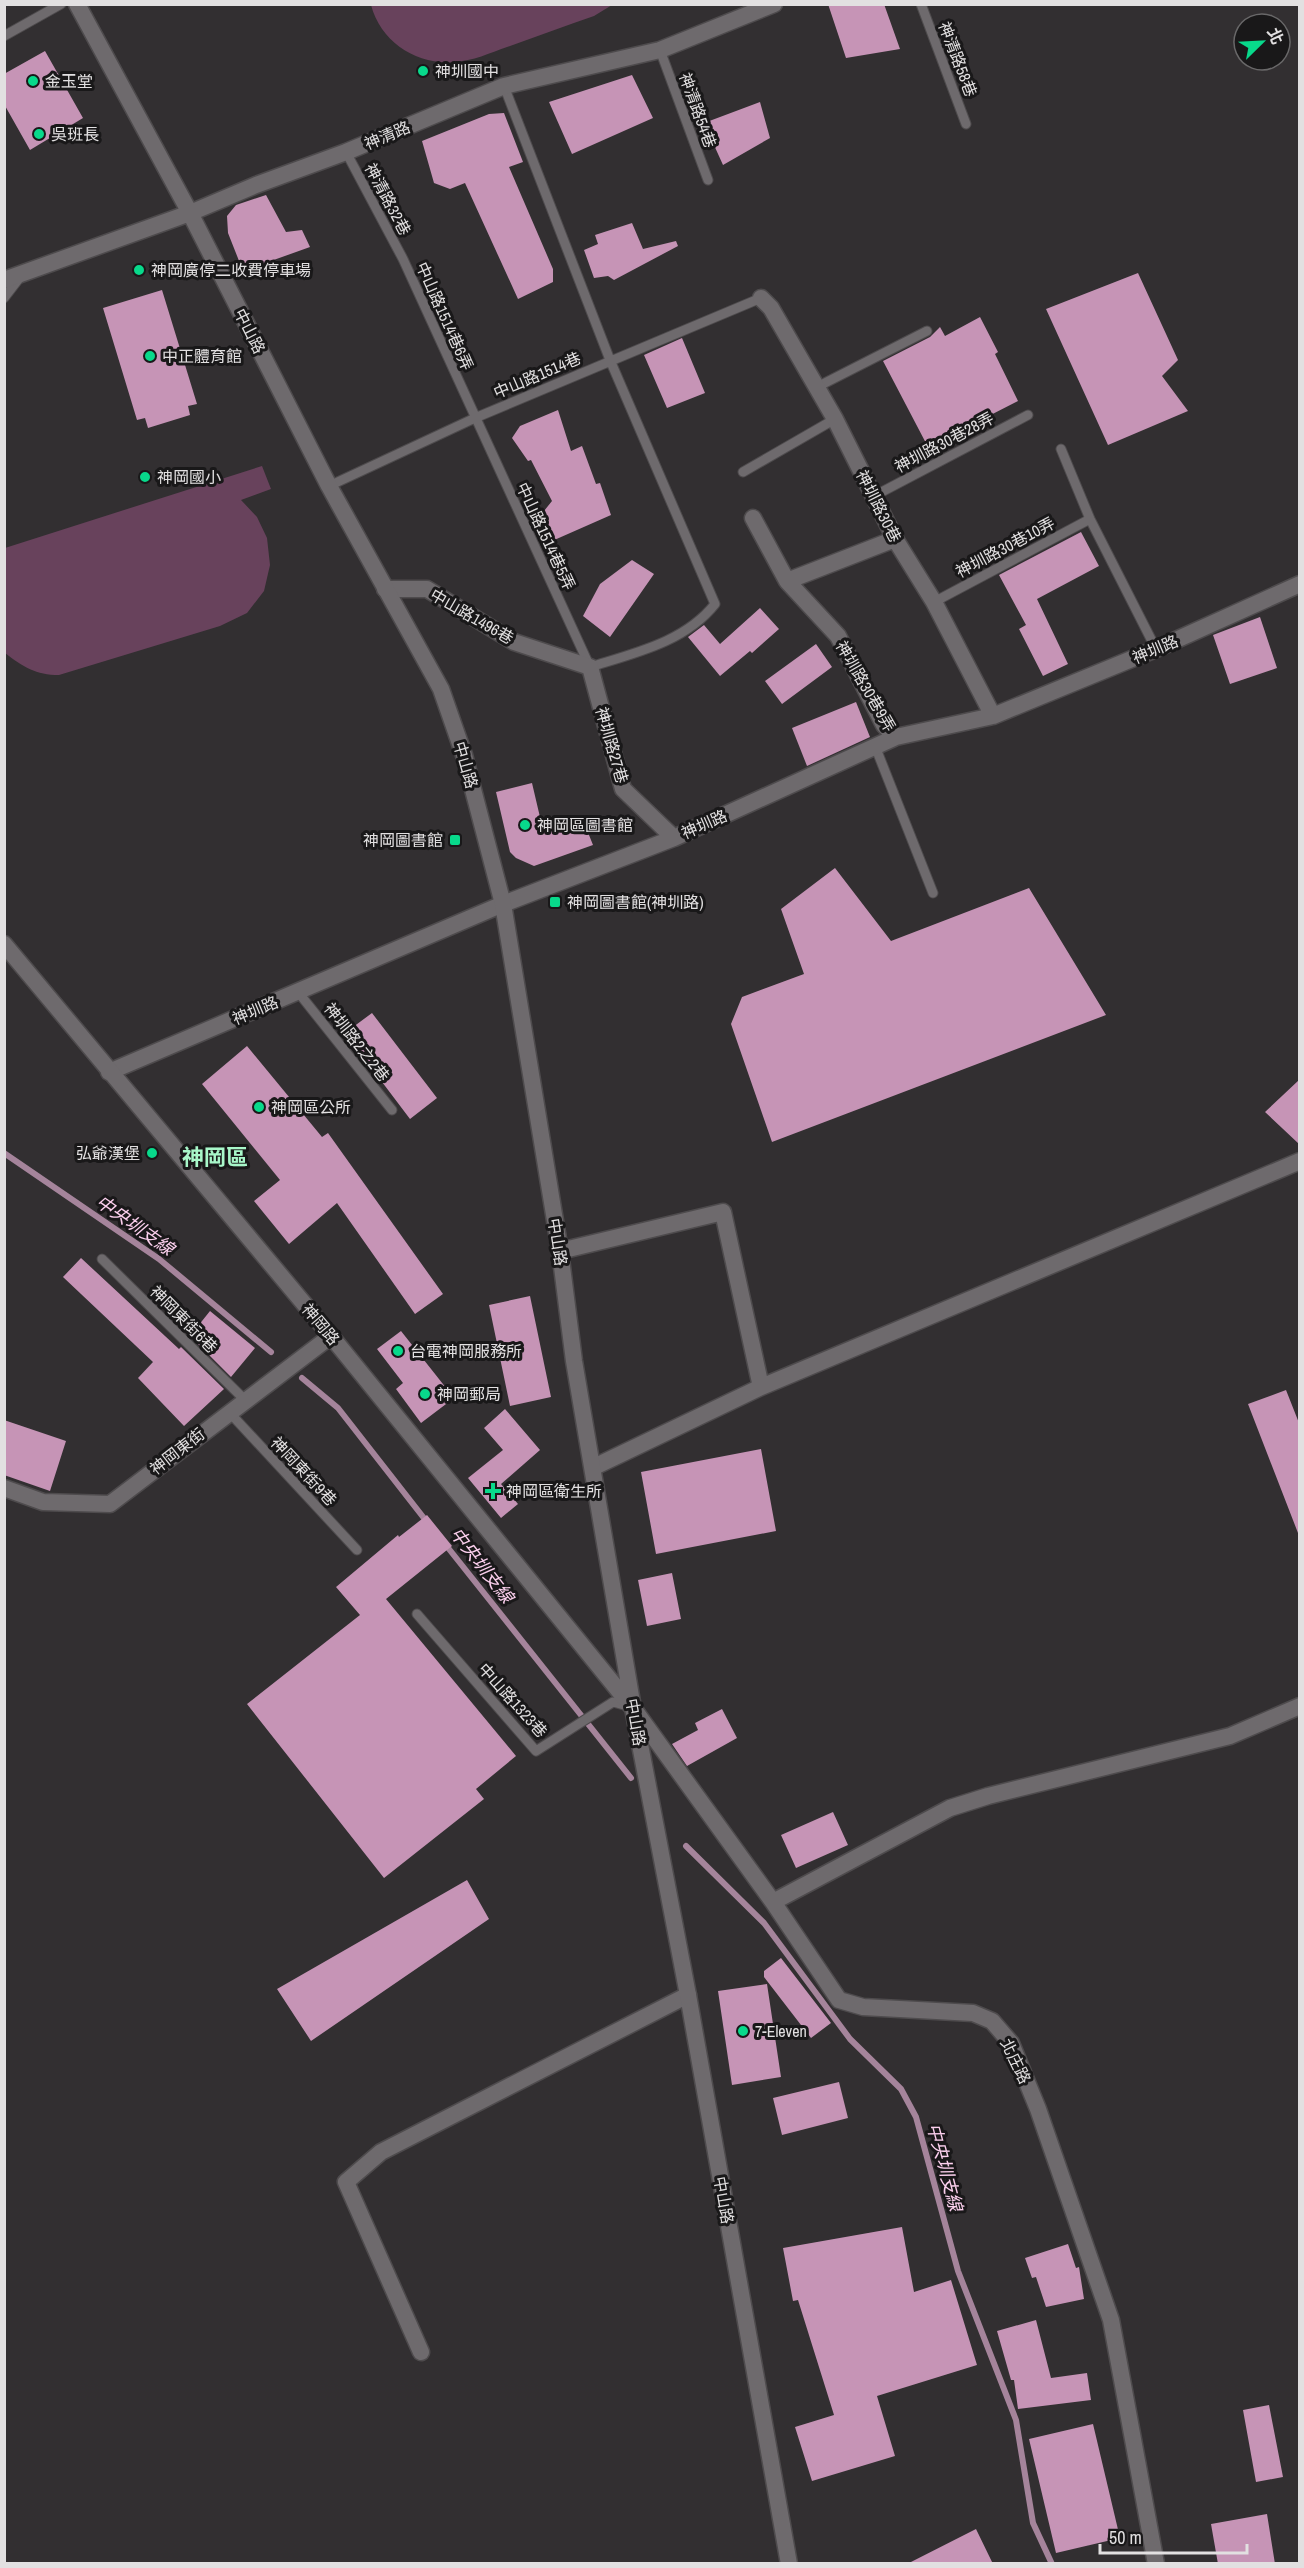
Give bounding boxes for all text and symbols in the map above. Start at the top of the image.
north arrow [1232,12,1292,72]
street label: 神清路58巷 [934,18,982,100]
text: 北 [1262,24,1289,48]
place label: 神圳國中 [435,60,499,82]
marker: 神圳國中 [416,64,430,78]
street label: 神清路54巷 [674,69,722,151]
place label: 金玉堂 [45,70,93,92]
marker: 金玉堂 [26,74,40,88]
street label: 神清路 [361,115,413,155]
place label: 吳班長 [51,123,99,145]
marker: 吳班長 [32,127,46,141]
street label: 神清路32巷 [360,159,416,239]
street label: 中山路1514巷6弄 [411,258,479,374]
place label: 神岡廣停二收費停車場 [151,259,311,281]
marker: 神岡廣停二收費停車場 [132,263,146,277]
street label: 中山路 [229,305,271,357]
place label: 中正體育館 [162,345,242,367]
street label: 中山路1514巷 [490,347,584,403]
marker: 中正體育館 [143,349,157,363]
street label: 神圳路30巷28弄 [891,407,997,477]
place label: 神岡國小 [157,466,221,488]
street label: 神圳路30巷 [851,466,907,546]
marker: 神岡國小 [138,470,152,484]
street label: 中山路1514巷5弄 [511,479,581,593]
street label: 神圳路30巷10弄 [952,512,1058,582]
street label: 中山路1496巷 [426,583,518,649]
street label: 神圳路 [1129,629,1181,669]
street label: 神圳路30巷9弄 [831,636,901,736]
street label: 神圳路27巷 [591,704,633,786]
street label: 中山路 [449,739,483,791]
street label: 神圳路 [678,804,730,844]
place label: 神岡區圖書館 [537,814,633,836]
marker: 神岡區圖書館 [518,818,532,832]
place label: 神岡圖書館 [363,829,443,851]
marker: 神岡圖書館 [448,833,462,847]
place label: 神岡圖書館(神圳路) [567,891,704,913]
marker: 神岡圖書館(神圳路) [548,895,562,909]
street label: 神圳路 [229,990,281,1030]
street label: 神圳路2之2巷 [319,998,395,1086]
place label: 神岡區公所 [271,1096,351,1118]
marker: 神岡區公所 [252,1100,266,1114]
place label: 弘爺漢堡 [76,1142,140,1164]
district label: 神岡區 [182,1142,248,1172]
marker: 弘爺漢堡 [145,1146,159,1160]
water label: 中央圳支線 [91,1189,181,1262]
street label: 中山路 [543,1217,573,1267]
street label: 神岡東街6巷 [145,1280,223,1358]
street label: 神岡路 [297,1299,345,1349]
place label: 台電神岡服務所 [410,1340,522,1362]
marker: 台電神岡服務所 [391,1344,405,1358]
place label: 神岡郵局 [437,1383,501,1405]
marker: 神岡郵局 [418,1387,432,1401]
street label: 神岡東街 [145,1423,209,1479]
street label: 神岡東街9巷 [266,1432,342,1510]
place label: 神岡區衛生所 [506,1480,602,1502]
marker: 神岡區衛生所 [484,1482,502,1500]
water label: 中央圳支線 [444,1522,521,1610]
street label: 中山路1323巷 [474,1658,552,1742]
street label: 中山路 [621,1696,651,1748]
place label: 7-Eleven [755,2020,807,2042]
marker: 7-Eleven [736,2024,750,2038]
street label: 北庄路 [996,2035,1036,2087]
water label: 中央圳支線 [921,2120,969,2216]
street label: 中山路 [709,2174,739,2226]
scale bar [1100,2517,1247,2555]
text: 50 m [1109,2525,1142,2550]

